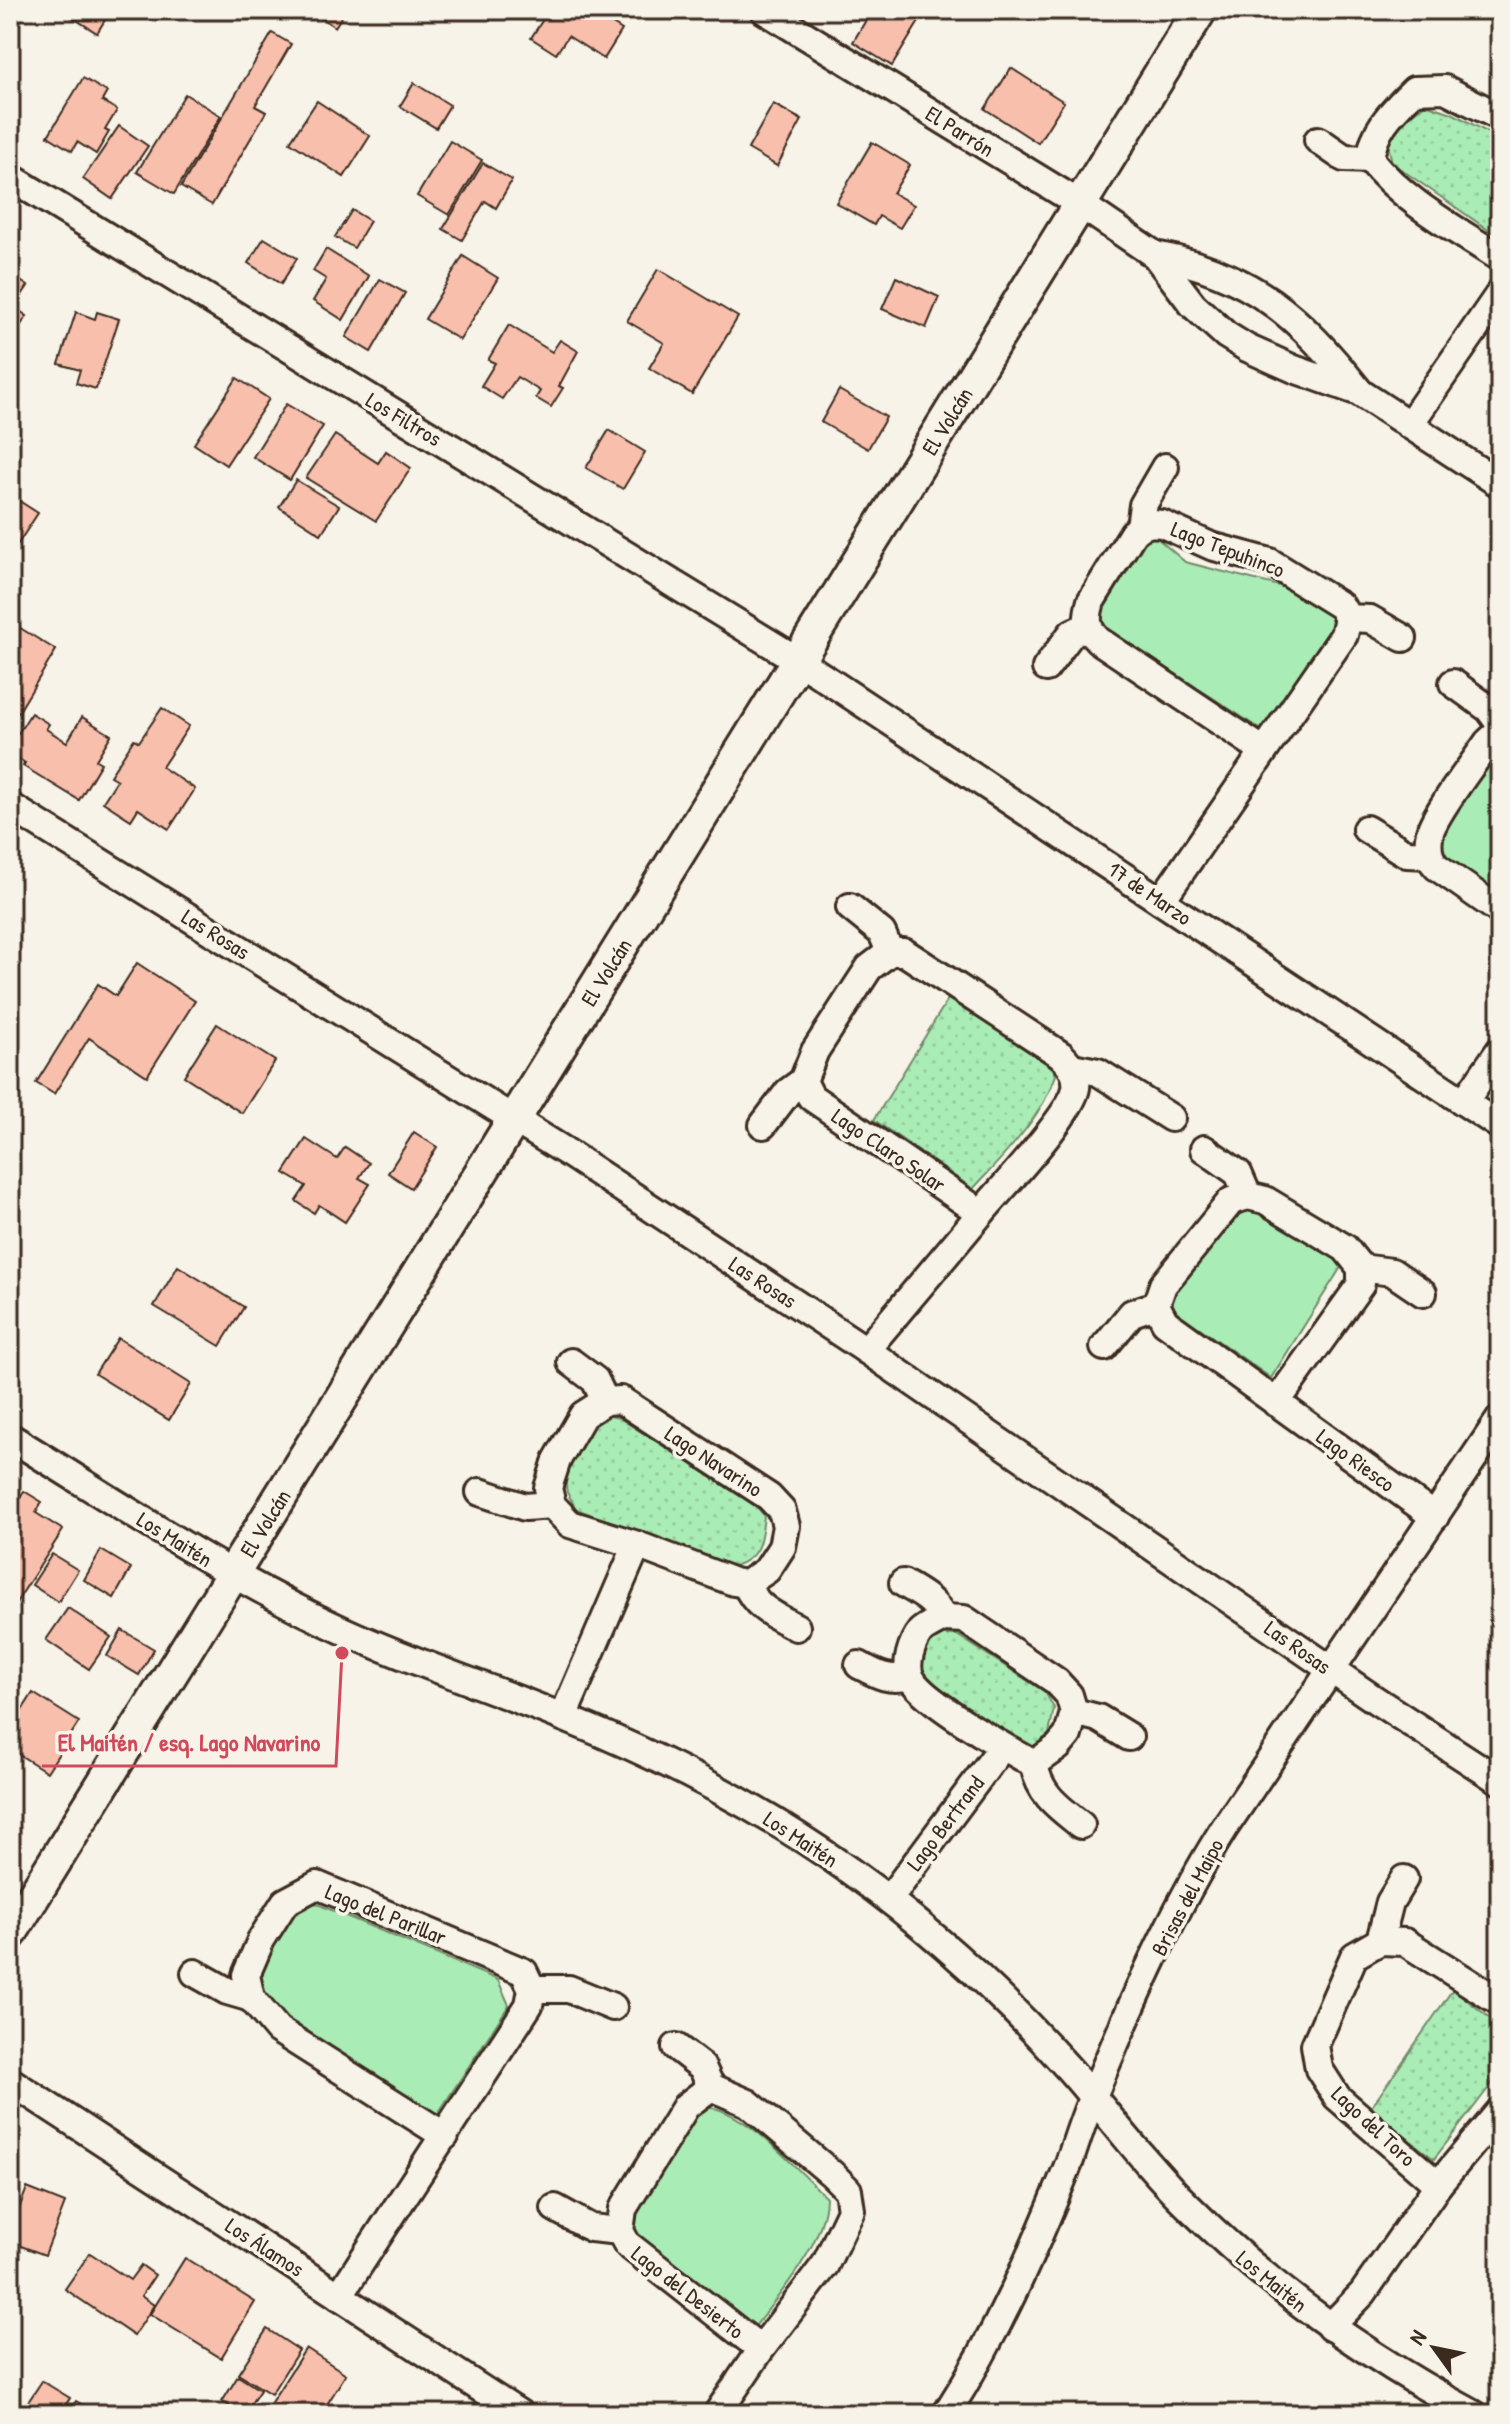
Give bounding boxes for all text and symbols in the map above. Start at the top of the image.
street label: El Parrón [920,98,1000,164]
street label: El Volcán [914,381,980,461]
street label: Los Filtros [361,385,447,453]
street label: Lago Tepuhinco [1167,514,1289,584]
street label: 17 de Marzo [1102,854,1198,932]
street label: Las Rosas [176,901,256,967]
street label: El Volcán [573,932,639,1012]
street label: Lago Claro Solar [826,1101,952,1199]
street label: Las Rosas [723,1249,803,1315]
street label: Lago Navarino [660,1418,769,1504]
street label: Lago Riesco [1311,1421,1401,1499]
street label: El Volcán [232,1483,298,1563]
street label: Los Maitén [132,1504,218,1574]
street label: Las Rosas [1259,1613,1337,1681]
callout: El Maitén / esq. Lago Navarino [42,1718,336,1766]
text: El Maitén / esq. Lago Navarino [58,1726,321,1759]
street label: Lago Bertrand [899,1769,991,1877]
street label: Los Maitén [758,1804,844,1874]
street label: Brisas del Maipo [1144,1833,1230,1961]
street label: Lago del Parillar [321,1876,451,1952]
street label: Lago del Toro [1325,2079,1423,2173]
street label: Los Álamos [220,2210,310,2284]
street label: Lago del Desierto [626,2239,751,2345]
street label: Los Maitén [1230,2243,1314,2319]
north arrow [1394,2308,1474,2388]
text: N [1401,2324,1433,2350]

